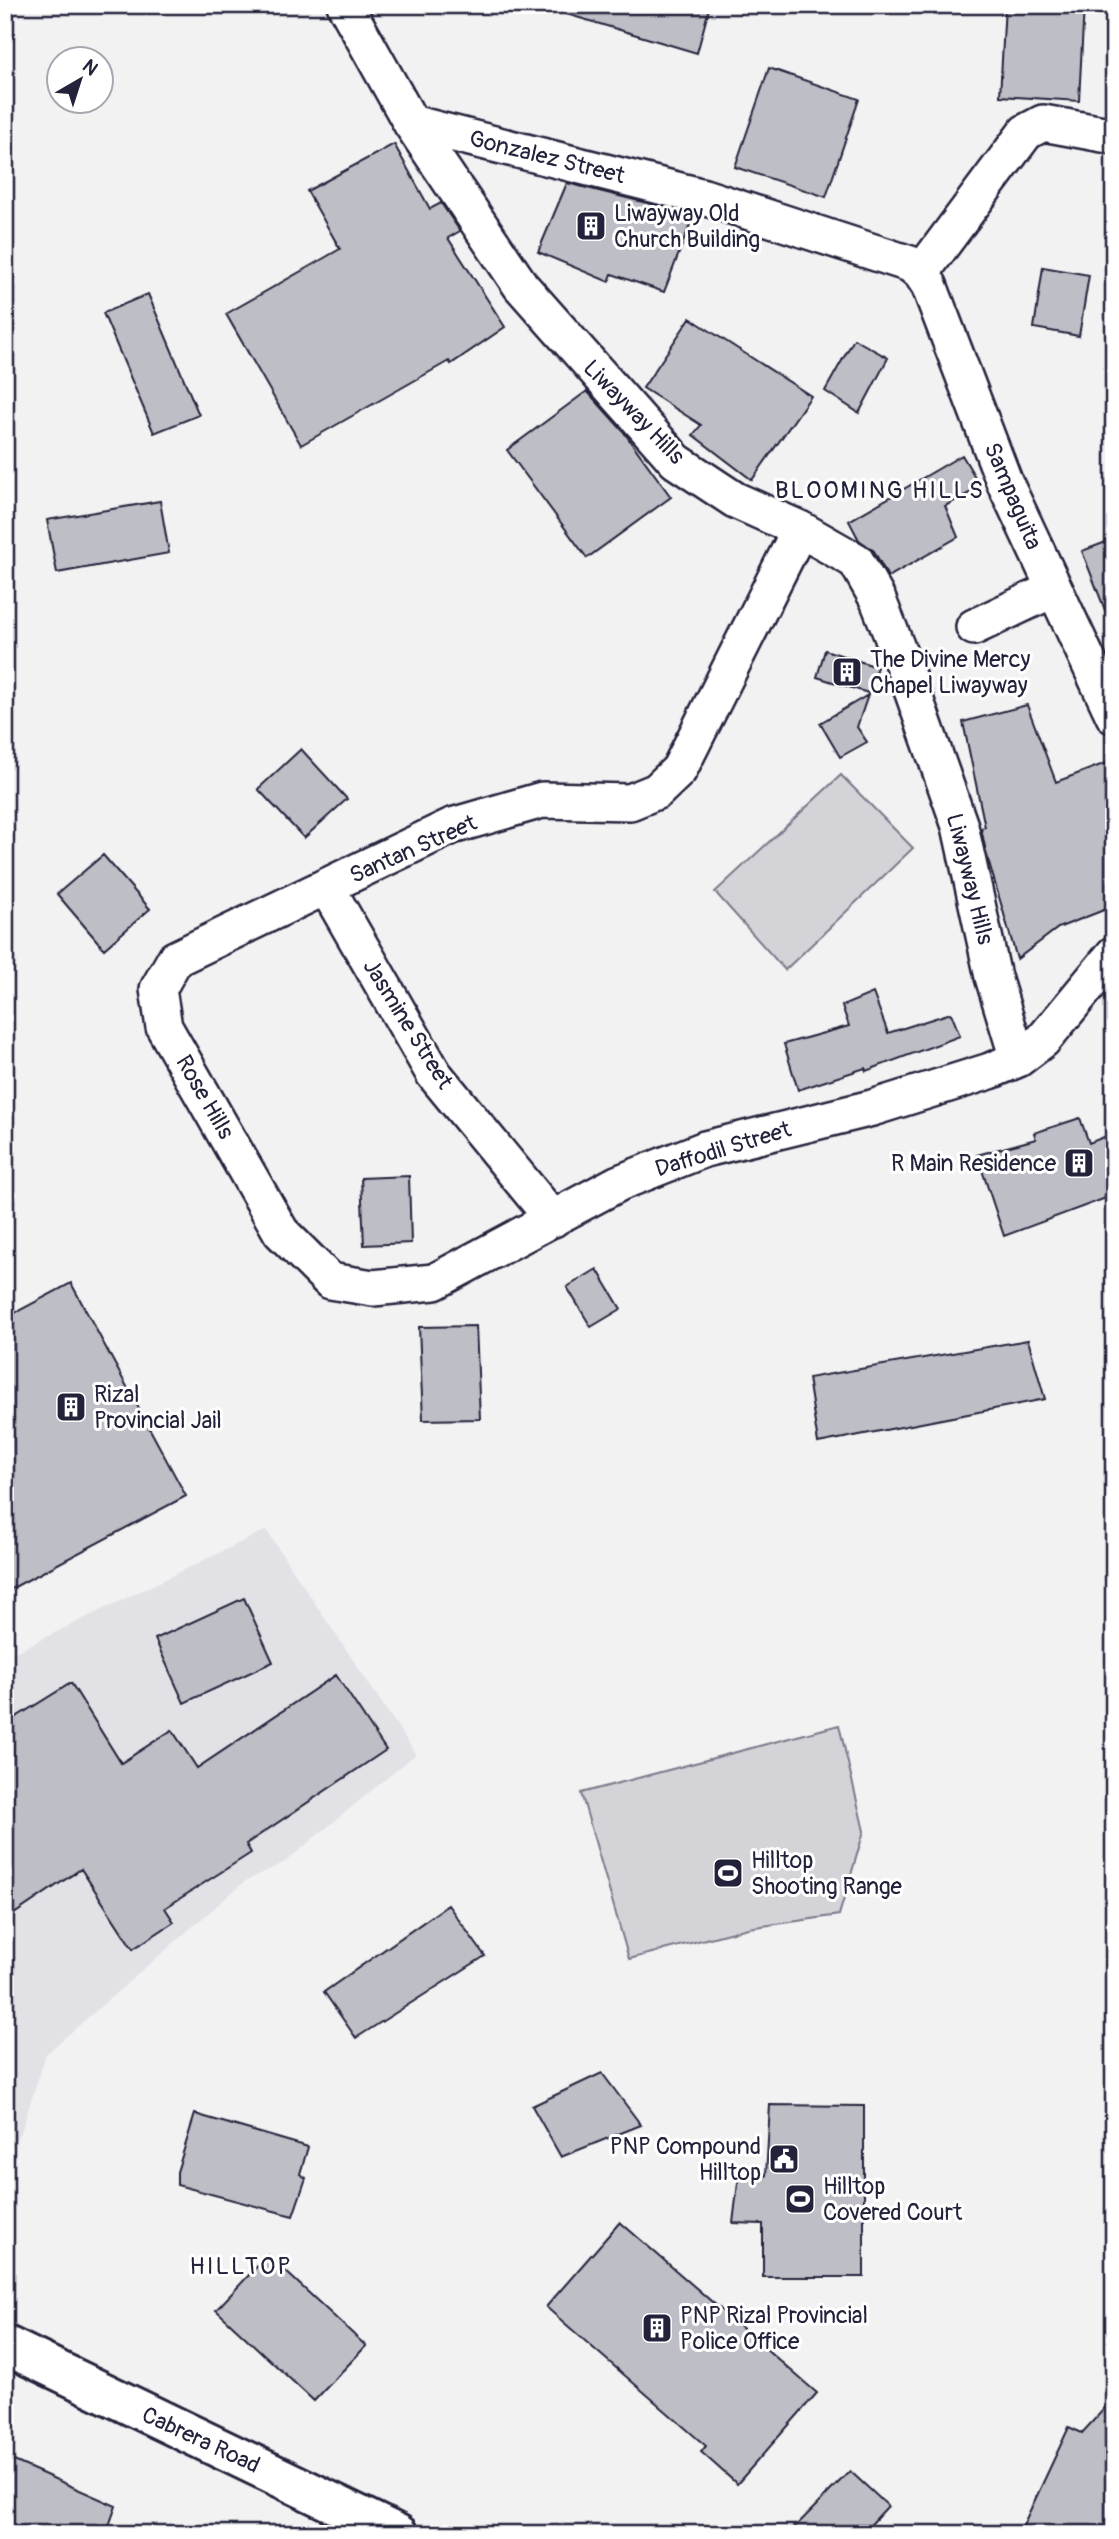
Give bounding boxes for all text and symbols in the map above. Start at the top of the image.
north arrow [46,46,116,116]
text: N [78,54,103,81]
street label: Gonzalez Street [466,124,628,191]
place label: Liwayway Old Church Building [614,199,760,254]
building icon: Liwayway Old Church Building [574,209,608,243]
street label: Liwayway Hills [577,354,691,470]
street label: Sampaguita [978,438,1048,554]
district label: BLOOMING HILLS [775,476,985,505]
place label: The Divine Mercy Chapel Liwayway [870,645,1030,700]
building icon: The Divine Mercy Chapel Liwayway [830,655,864,689]
street label: Santan Street [345,808,482,890]
street label: Liwayway Hills [940,810,1000,948]
street label: Jasmine Street [356,954,460,1095]
street label: Rose Hills [169,1050,241,1144]
street label: Daffodil Street [651,1114,795,1183]
building icon: R Main Residence [1062,1146,1096,1180]
place label: R Main Residence [891,1149,1057,1178]
place label: Rizal Provincial Jail [94,1380,222,1435]
building icon: Rizal Provincial Jail [54,1390,88,1424]
place label: Hilltop Shooting Range [751,1846,903,1901]
sports icon: Hilltop Shooting Range [711,1856,745,1890]
place label: PNP Compound Hilltop [610,2132,761,2187]
public building icon: PNP Compound Hilltop [767,2142,801,2176]
place label: Hilltop Covered Court [823,2172,963,2227]
sports icon: Hilltop Covered Court [783,2182,817,2216]
district label: HILLTOP [190,2252,292,2281]
place label: PNP Rizal Provincial Police Office [680,2301,868,2356]
building icon: PNP Rizal Provincial Police Office [640,2311,674,2345]
street label: Cabrera Road [137,2400,265,2480]

